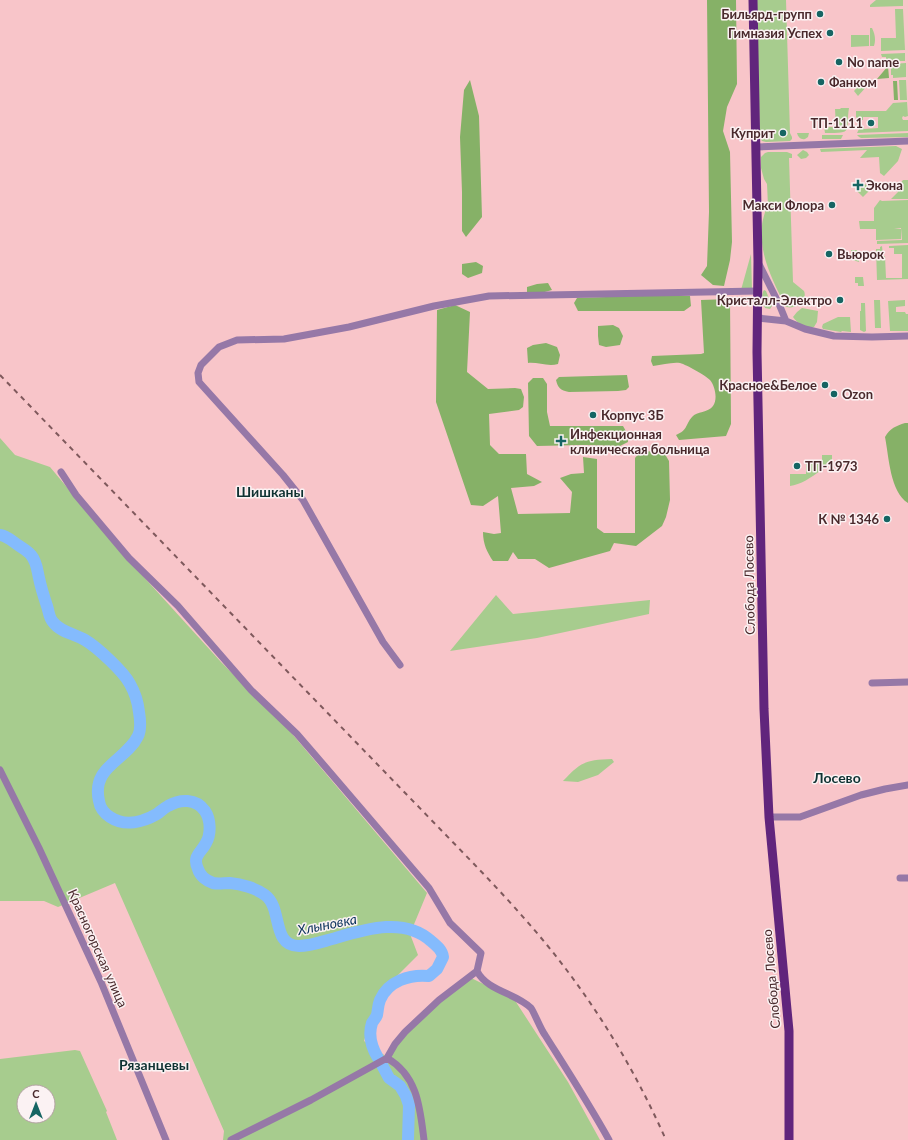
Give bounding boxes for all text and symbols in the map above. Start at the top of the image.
place label: Бильярд-групп [721,6,812,22]
marker: Бильярд-групп [815,9,825,19]
place label: Гимназия Успех [728,25,822,41]
marker: Гимназия Успех [825,28,835,38]
place label: No name [847,54,899,70]
marker: No name [834,57,844,67]
place label: Фанком [829,74,877,90]
marker: Фанком [816,77,826,87]
place label: ТП-1111 [810,115,863,131]
marker: ТП-1111 [866,118,876,128]
place label: Куприт [731,125,775,141]
marker: Куприт [778,128,788,138]
place label: Экона [866,177,903,193]
marker: Экона [853,180,863,190]
place label: Макси Флора [743,197,824,213]
marker: Макси Флора [827,200,837,210]
place label: Вьюрок [837,246,884,262]
marker: Вьюрок [824,249,834,259]
place label: Кристалл-Электро [717,292,833,308]
marker: Кристалл-Электро [835,295,845,305]
place label: Красное&Белое [719,377,817,393]
marker: Красное&Белое [820,380,830,390]
place label: Ozon [842,386,873,402]
marker: Ozon [829,389,839,399]
place label: Корпус 3Б [601,407,664,423]
marker: Корпус 3Б [588,410,598,420]
place label: Инфекционная клиническая больница [570,426,710,457]
marker: Инфекционная клиническая больница [555,435,567,447]
place label: ТП-1973 [805,458,858,474]
marker: ТП-1973 [792,461,802,471]
district label: Шишканы [236,483,304,500]
place label: К № 1346 [818,511,879,527]
marker: К № 1346 [882,514,892,524]
street label: Слобода Лосево [740,535,758,635]
district label: Лосево [812,769,861,786]
street label: Красногорская улица [65,886,131,1010]
water label: Хлыновка [295,910,358,938]
street label: Слобода Лосево [759,929,783,1029]
district label: Рязанцевы [119,1056,189,1073]
north arrow [16,1084,56,1124]
text: С [32,1087,40,1100]

